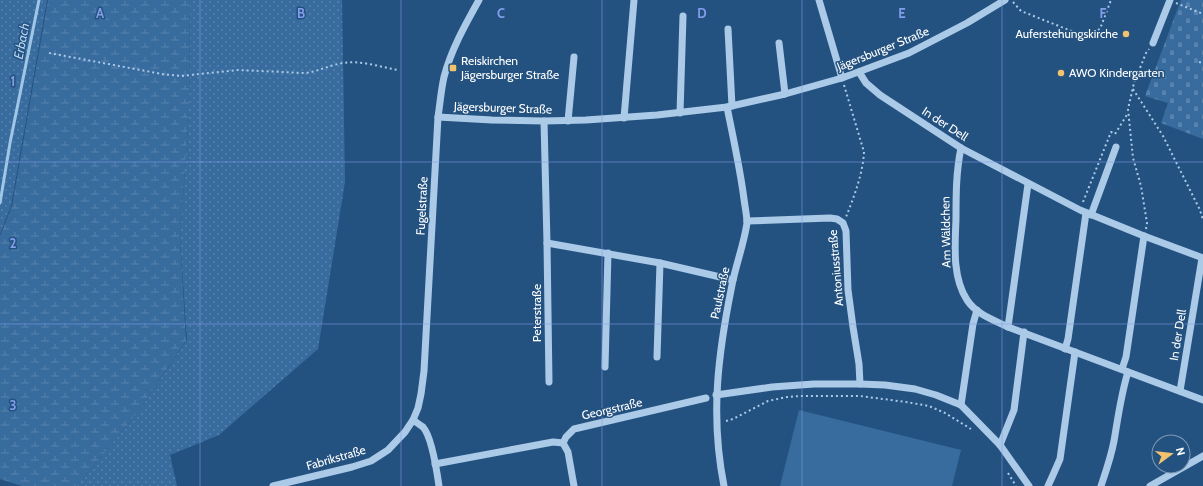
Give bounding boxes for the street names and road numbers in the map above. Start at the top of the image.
street label: Jägersburger Straße [834,23,931,74]
street label: Jägersburger Straße [453,98,552,117]
street label: In der Dell [919,103,971,144]
street label: Fugelstraße [412,176,431,236]
street label: Am Wäldchen [937,196,954,268]
street label: Antoniusstraße [825,229,846,307]
street label: Paulstraße [707,265,732,320]
street label: Peterstraße [529,284,544,342]
street label: In der Dell [1166,308,1189,362]
street label: Georgstraße [580,394,644,423]
street label: Fabrikstraße [304,442,367,473]

